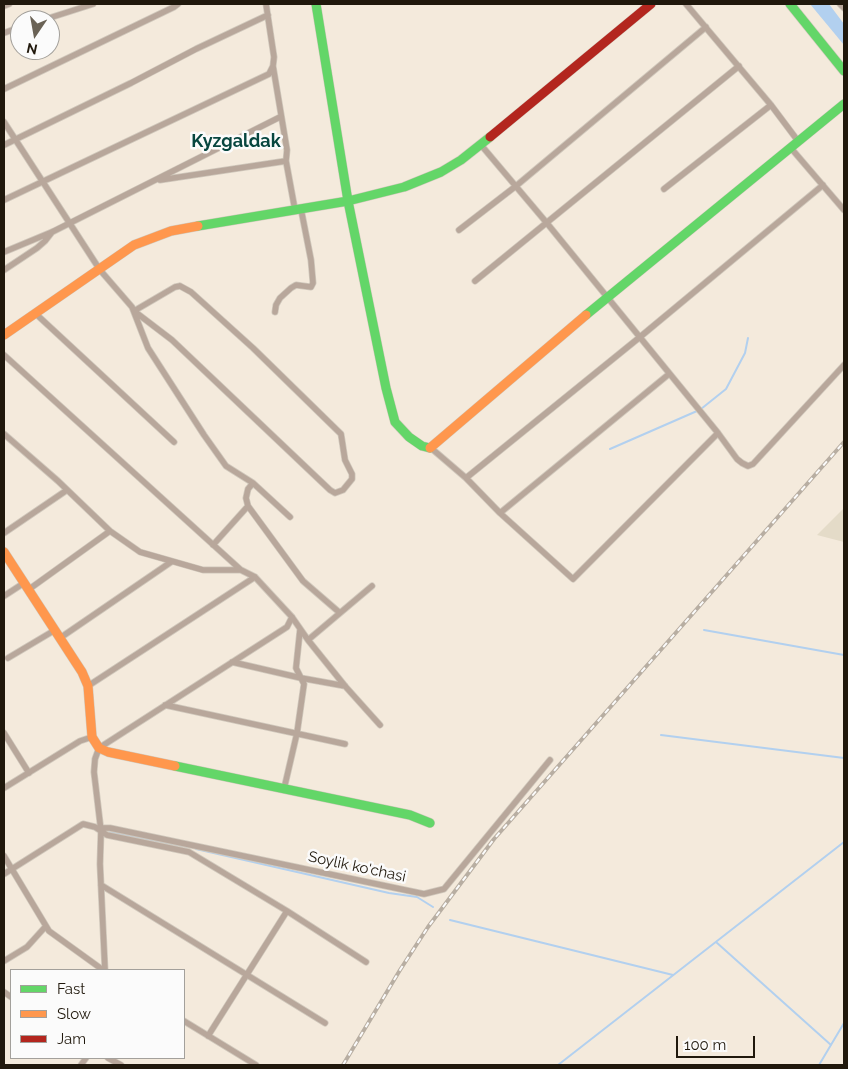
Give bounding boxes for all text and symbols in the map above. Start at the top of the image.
north arrow [10,10,60,60]
text: N [25,40,39,58]
district label: Kyzgaldak [191,131,281,153]
street label: Soylik ko'chasi [307,848,407,886]
legend [10,969,185,1059]
text: Fast [57,980,85,998]
text: Slow [57,1005,91,1023]
scale bar [678,1026,757,1058]
text: Jam [57,1030,86,1048]
text: 100 m [684,1036,726,1054]

